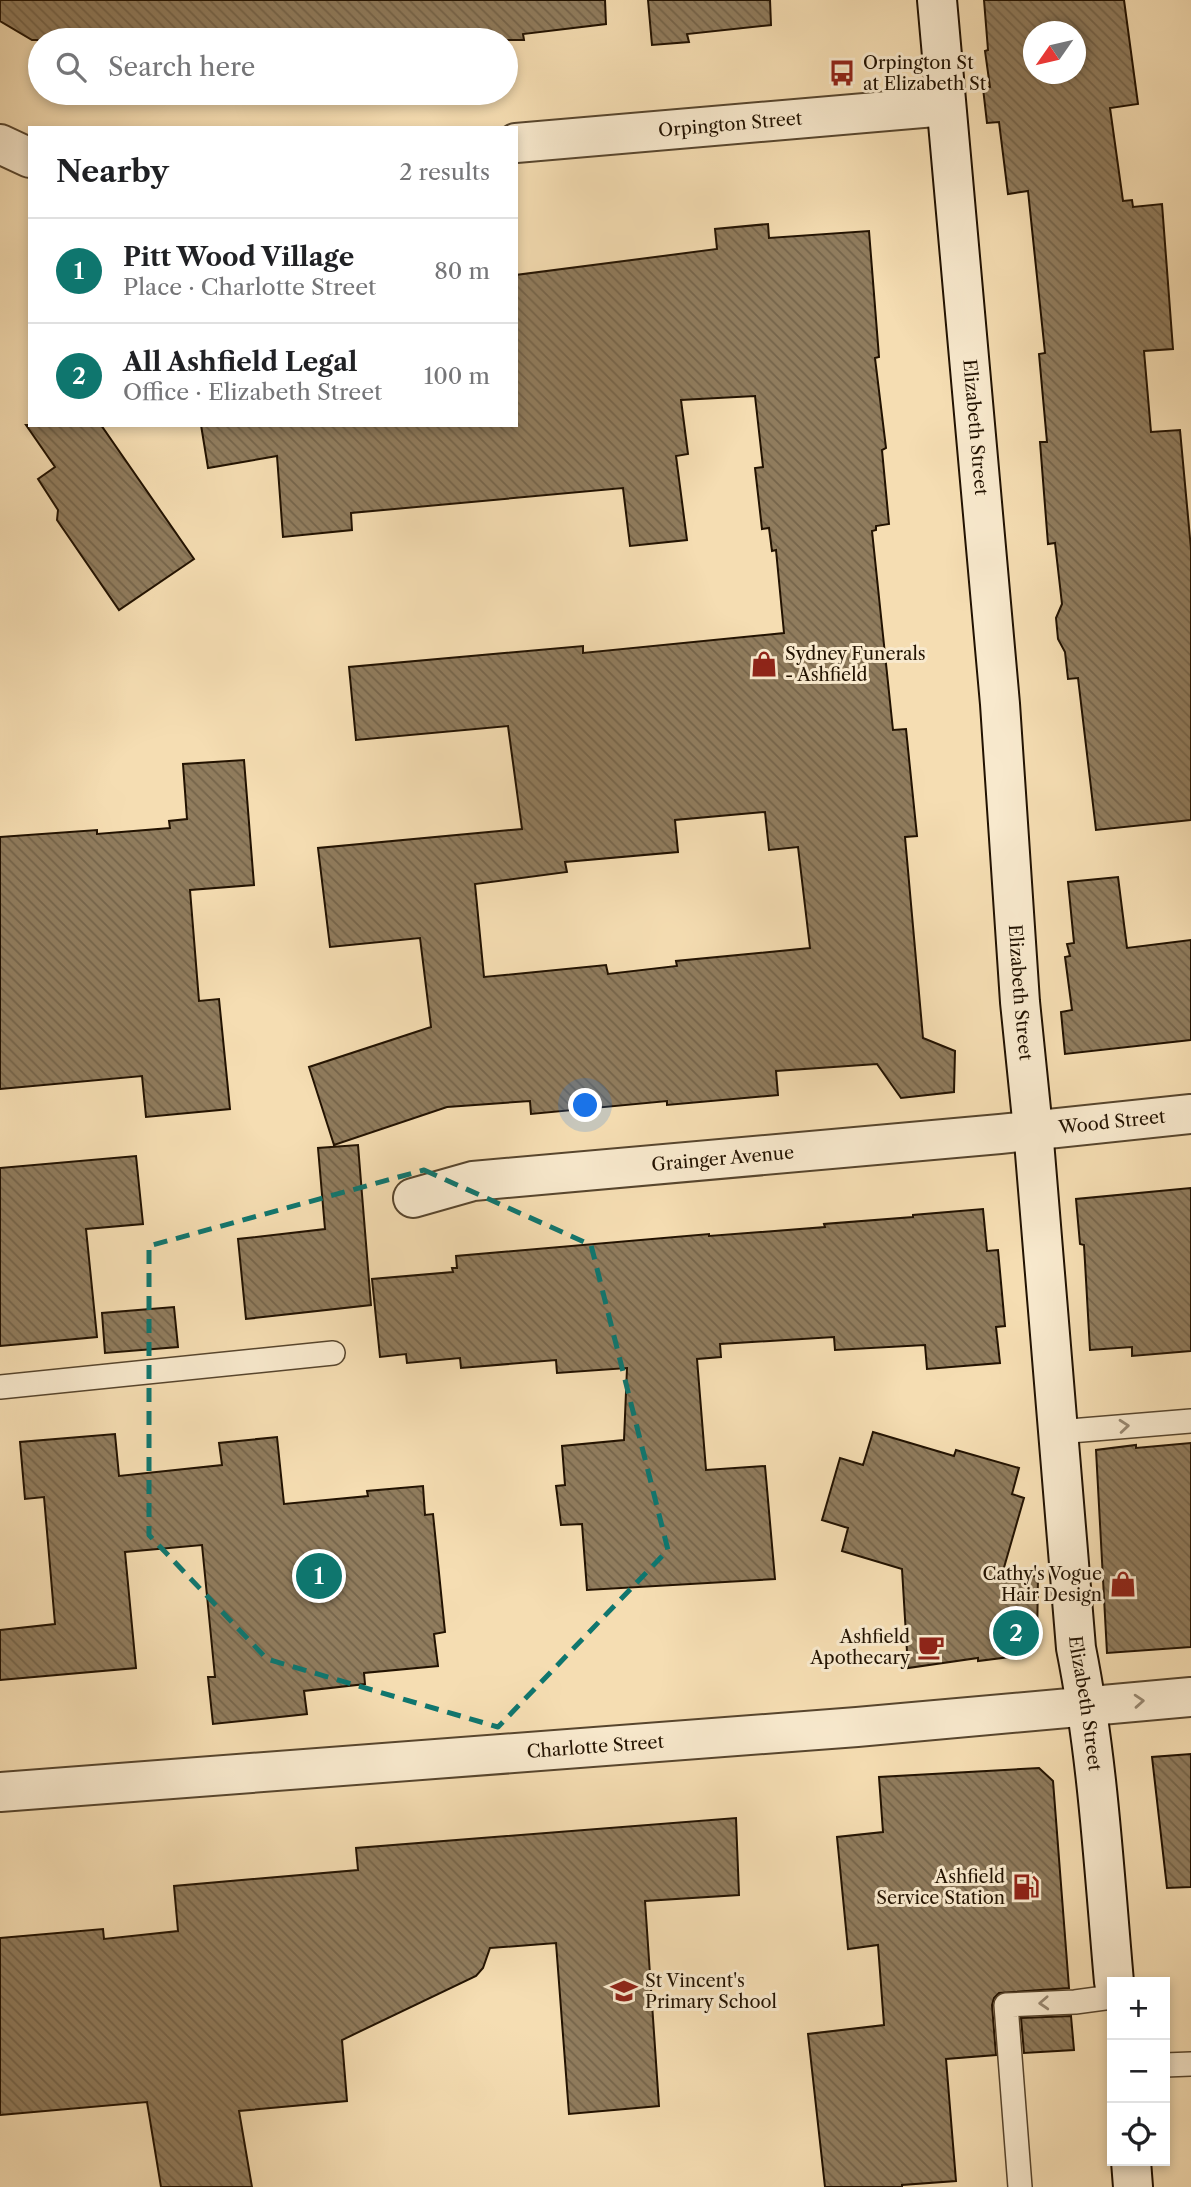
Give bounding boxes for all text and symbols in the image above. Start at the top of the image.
north arrow [1023,21,1086,84]
search box [28,28,518,105]
icon: search [52,48,90,86]
text: Search here [108,51,255,83]
place label: Orpington St at Elizabeth St [863,52,987,95]
bus stop icon: Orpington St at Elizabeth St [827,58,857,88]
street label: Orpington Street [657,107,804,142]
text: Nearby [56,153,169,190]
text: 2 results [399,158,490,186]
text: Pitt Wood Village [123,241,354,273]
text: 1 [74,257,84,285]
text: 80 m [434,257,490,285]
text: Place · Charlotte Street [123,273,376,301]
text: All Ashfield Legal [123,346,357,378]
street label: Elizabeth Street [958,358,992,497]
text: 2 [72,362,86,390]
text: 100 m [424,362,490,390]
text: Office · Elizabeth Street [123,378,382,406]
place label: Sydney Funerals - Ashfield [785,643,926,686]
shop icon: Sydney Funerals - Ashfield [749,649,779,679]
street label: Elizabeth Street [1004,924,1037,1062]
your location [568,1088,602,1122]
street label: Wood Street [1056,1106,1167,1139]
street label: Grainger Avenue [650,1141,795,1176]
one-way arrow [1119,1419,1130,1434]
pin: 1 [296,1550,342,1602]
place label: Cathy's Vogue Hair Design [983,1563,1102,1606]
shop icon: Cathy's Vogue Hair Design [1108,1569,1138,1599]
pin: 2 [993,1607,1039,1659]
place label: Ashfield Apothecary [809,1626,911,1669]
cafe icon: Ashfield Apothecary [916,1632,946,1662]
street label: Elizabeth Street [1064,1635,1106,1773]
one-way arrow [1134,1694,1145,1709]
street label: Charlotte Street [526,1731,665,1763]
place label: Ashfield Service Station [876,1866,1005,1909]
fuel station icon: Ashfield Service Station [1011,1872,1041,1902]
place label: St Vincent's Primary School [645,1970,777,2013]
school or university icon: St Vincent's Primary School [609,1976,639,2006]
map controls [1107,1977,1170,2166]
button: + [1107,1977,1170,2040]
one-way arrow [1039,1996,1050,2011]
button: − [1107,2040,1170,2103]
button: locate [1107,2103,1170,2166]

